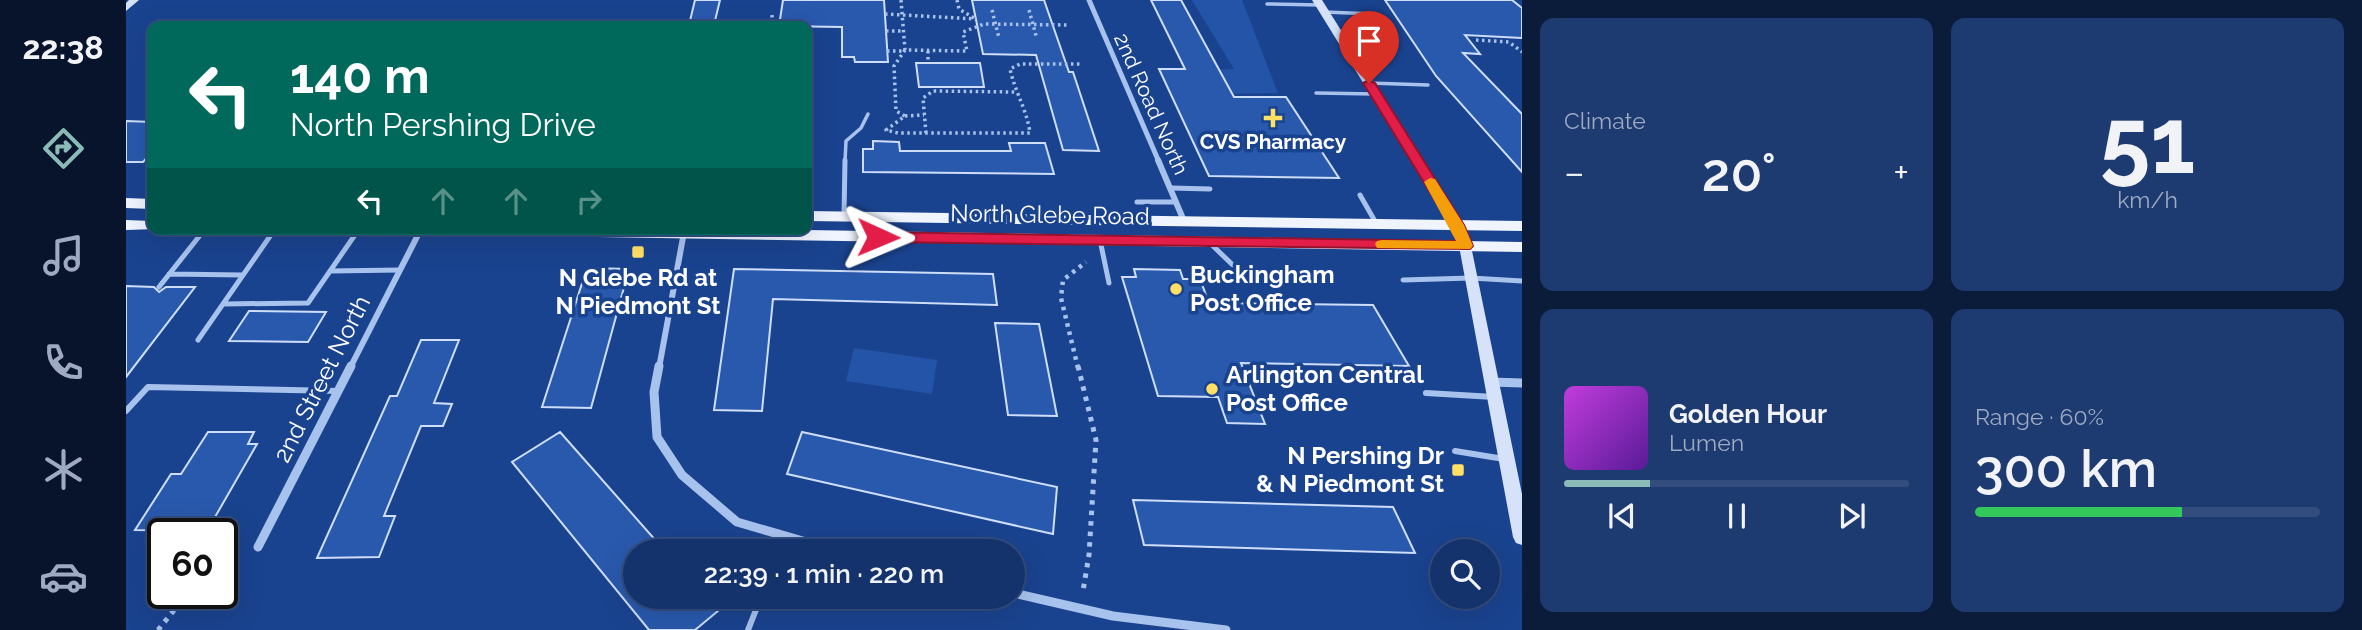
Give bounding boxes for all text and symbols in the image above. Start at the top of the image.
pin [1339,11,1399,83]
icon: arrive [1350,22,1388,60]
text: 22:38 [22,29,104,66]
street label: 2nd Road North [1109,29,1194,179]
text: 140 m [290,47,430,104]
icon: left [175,49,266,140]
text: 51 [2100,87,2195,194]
text: North Pershing Drive [290,106,596,143]
text: Climate [1564,107,1646,134]
marker: CVS Pharmacy [1265,110,1281,126]
icon: directions [39,124,88,173]
place label: CVS Pharmacy [1200,129,1347,154]
text: 20° [1702,142,1776,203]
text: − [1564,150,1584,195]
text: + [1893,150,1909,195]
icon: left [351,182,389,220]
icon: ahead [424,182,462,220]
icon: ahead [497,182,535,220]
icon: right [570,182,608,220]
text: km/h [2117,186,2178,213]
street label: North Glebe Road [950,198,1150,231]
position arrow [841,200,915,274]
icon: music [39,231,88,280]
marker: N Glebe Rd at N Piedmont St [630,244,646,260]
place label: Buckingham Post Office [1190,260,1334,317]
place label: N Glebe Rd at N Piedmont St [556,263,720,320]
marker: Buckingham Post Office [1168,281,1184,297]
street label: 2nd Street North [267,291,376,467]
icon: phone [39,338,88,387]
place label: Arlington Central Post Office [1226,360,1424,417]
marker: Arlington Central Post Office [1204,381,1220,397]
text: Golden Hour [1669,399,1827,429]
text: Range · 60% [1975,403,2104,430]
text: Lumen [1669,429,1744,456]
text: 300 km [1975,438,2157,499]
place label: N Pershing Dr & N Piedmont St [1256,441,1444,498]
icon: climate [39,445,88,494]
marker: N Pershing Dr & N Piedmont St [1450,462,1466,478]
icon: previous [1603,497,1641,535]
icon: pause [1718,497,1756,535]
icon: next [1833,497,1871,535]
speed limit sign: 60 [147,518,238,609]
map controls [1430,539,1500,609]
button: search [1430,539,1500,609]
icon: car [39,552,88,601]
text: 22:39 · 1 min · 220 m [704,559,944,589]

